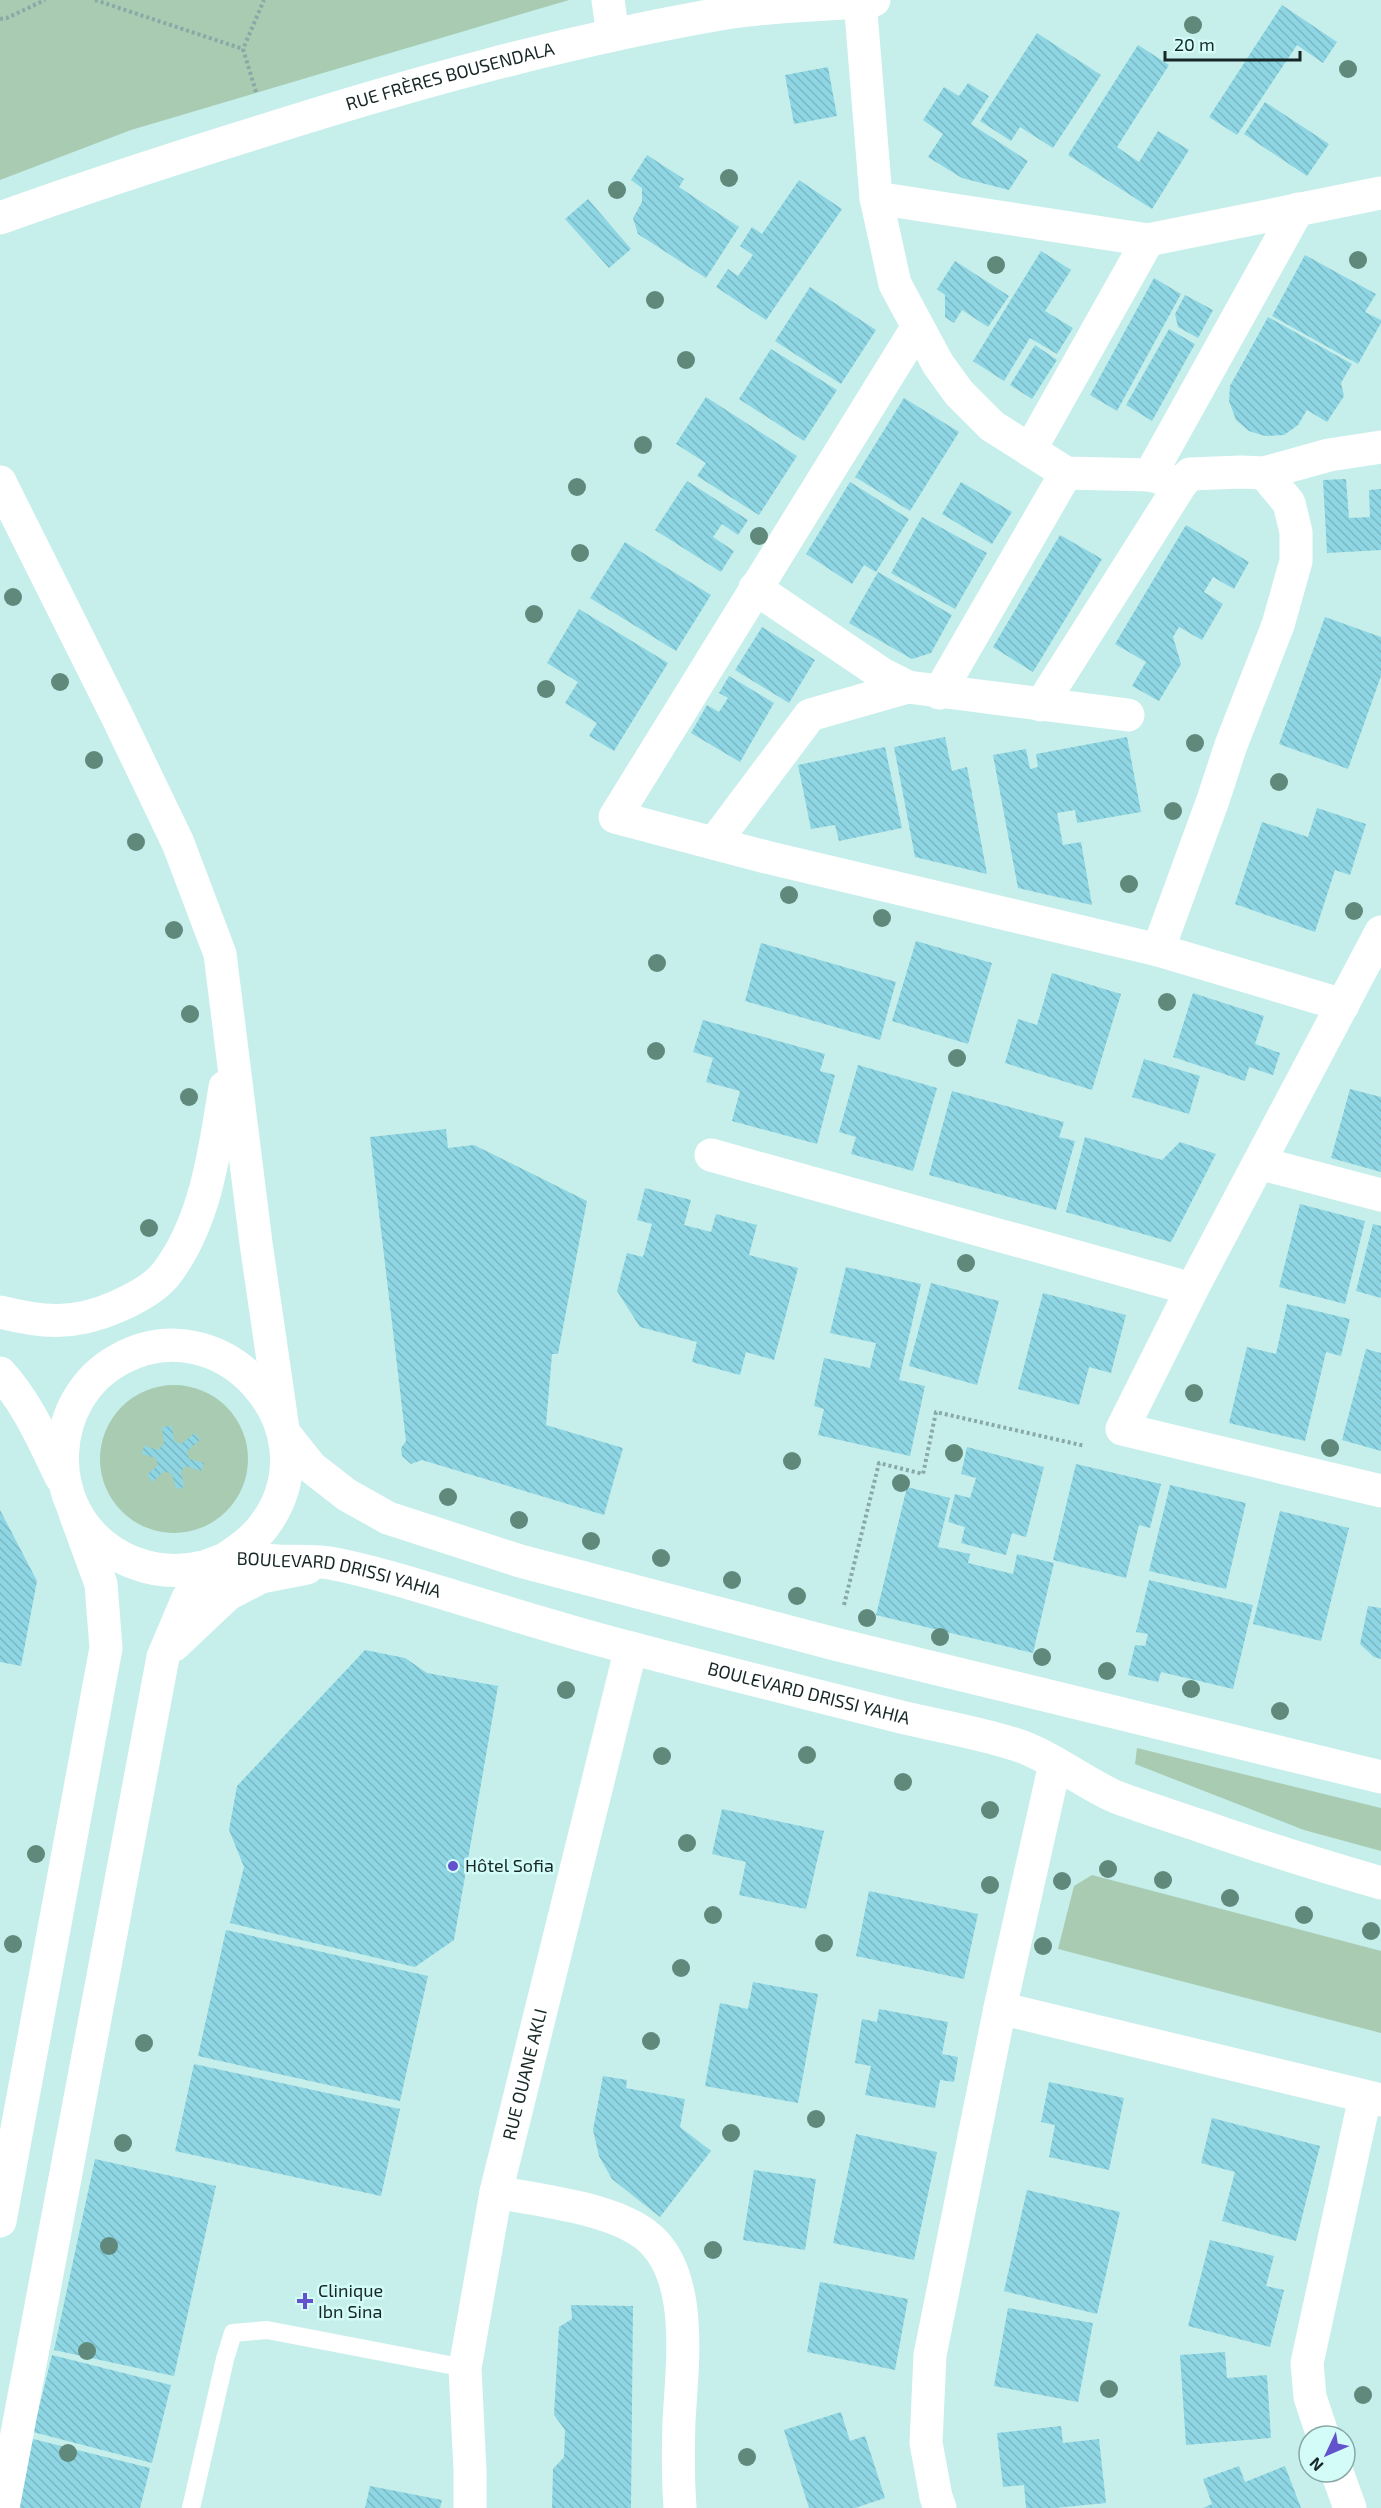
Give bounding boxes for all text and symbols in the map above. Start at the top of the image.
scale bar [1165,24,1300,62]
text: 20 m [1174,33,1215,55]
street label: RUE FRÈRES BOUSENDALA [343,37,557,115]
street label: BOULEVARD DRISSI YAHIA [236,1547,445,1602]
street label: BOULEVARD DRISSI YAHIA [706,1656,913,1729]
place label: Hôtel Sofia [465,1854,554,1876]
marker: Hôtel Sofia [446,1859,460,1873]
street label: RUE OUANE AKLI [497,2006,551,2142]
place label: Clinique Ibn Sina [318,2279,383,2322]
marker: Clinique Ibn Sina [296,2292,314,2310]
north arrow [1297,2424,1357,2484]
text: N [1305,2454,1327,2476]

